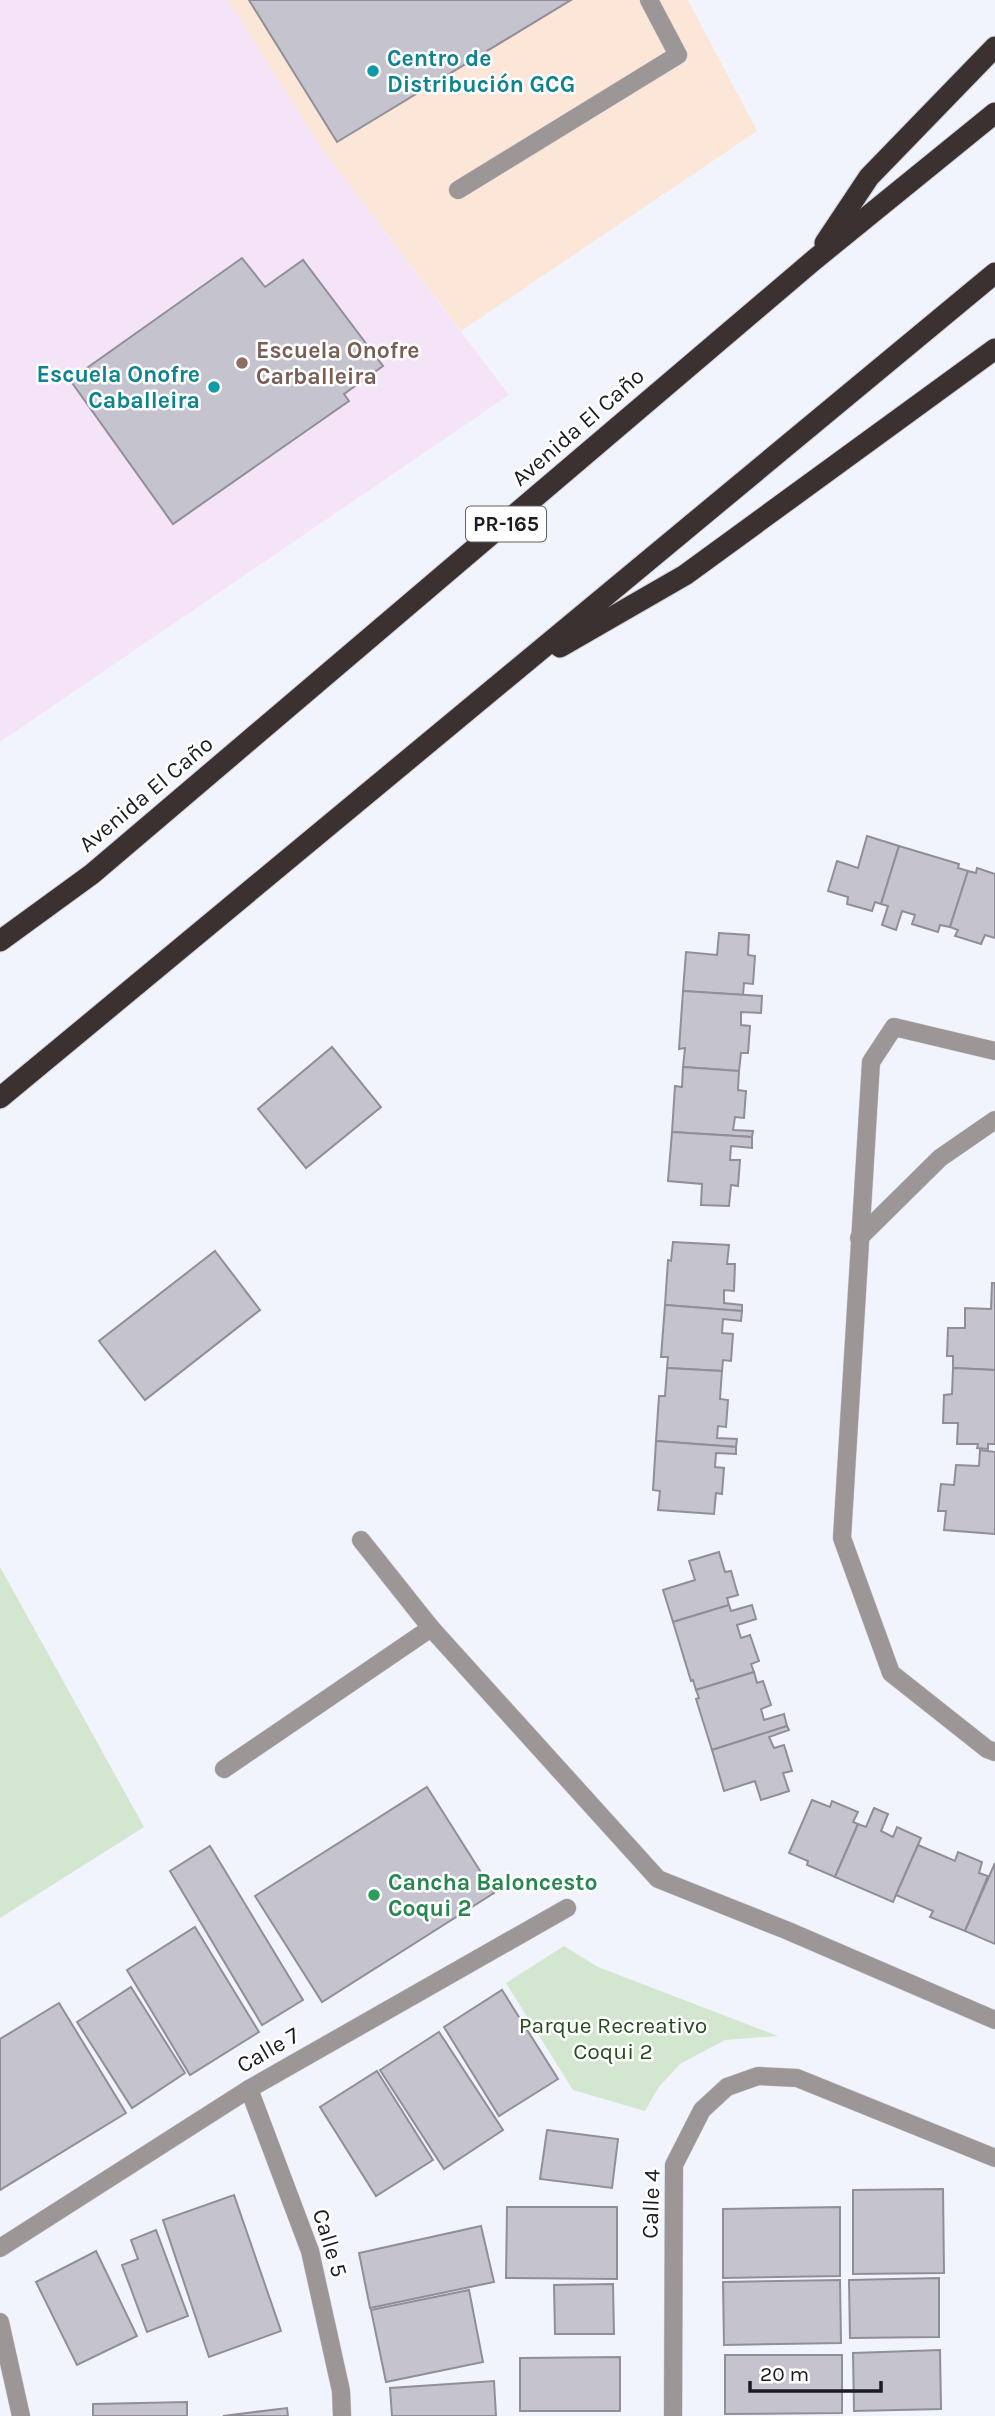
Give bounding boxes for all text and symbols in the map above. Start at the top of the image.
place label: Centro de Distribución GCG [387,45,575,98]
marker: Centro de Distribución GCG [365,63,381,79]
place label: Escuela Onofre Carballeira [256,337,419,390]
marker: Escuela Onofre Carballeira [234,355,250,371]
place label: Escuela Onofre Caballeira [37,361,200,414]
street label: Avenida El Caño [506,362,650,492]
marker: Escuela Onofre Caballeira [206,379,222,395]
road number: PR-165 [466,506,546,542]
street label: Avenida El Caño [74,730,218,858]
place label: Cancha Baloncesto Coqui 2 [388,1869,597,1922]
marker: Cancha Baloncesto Coqui 2 [366,1887,382,1903]
park label: Parque Recreativo Coqui 2 [519,2012,707,2065]
street label: Calle 7 [232,2021,304,2079]
street label: Calle 4 [636,2169,666,2239]
street label: Calle 5 [307,2206,353,2280]
scale bar [750,2350,881,2394]
text: 20 m [760,2362,809,2386]

